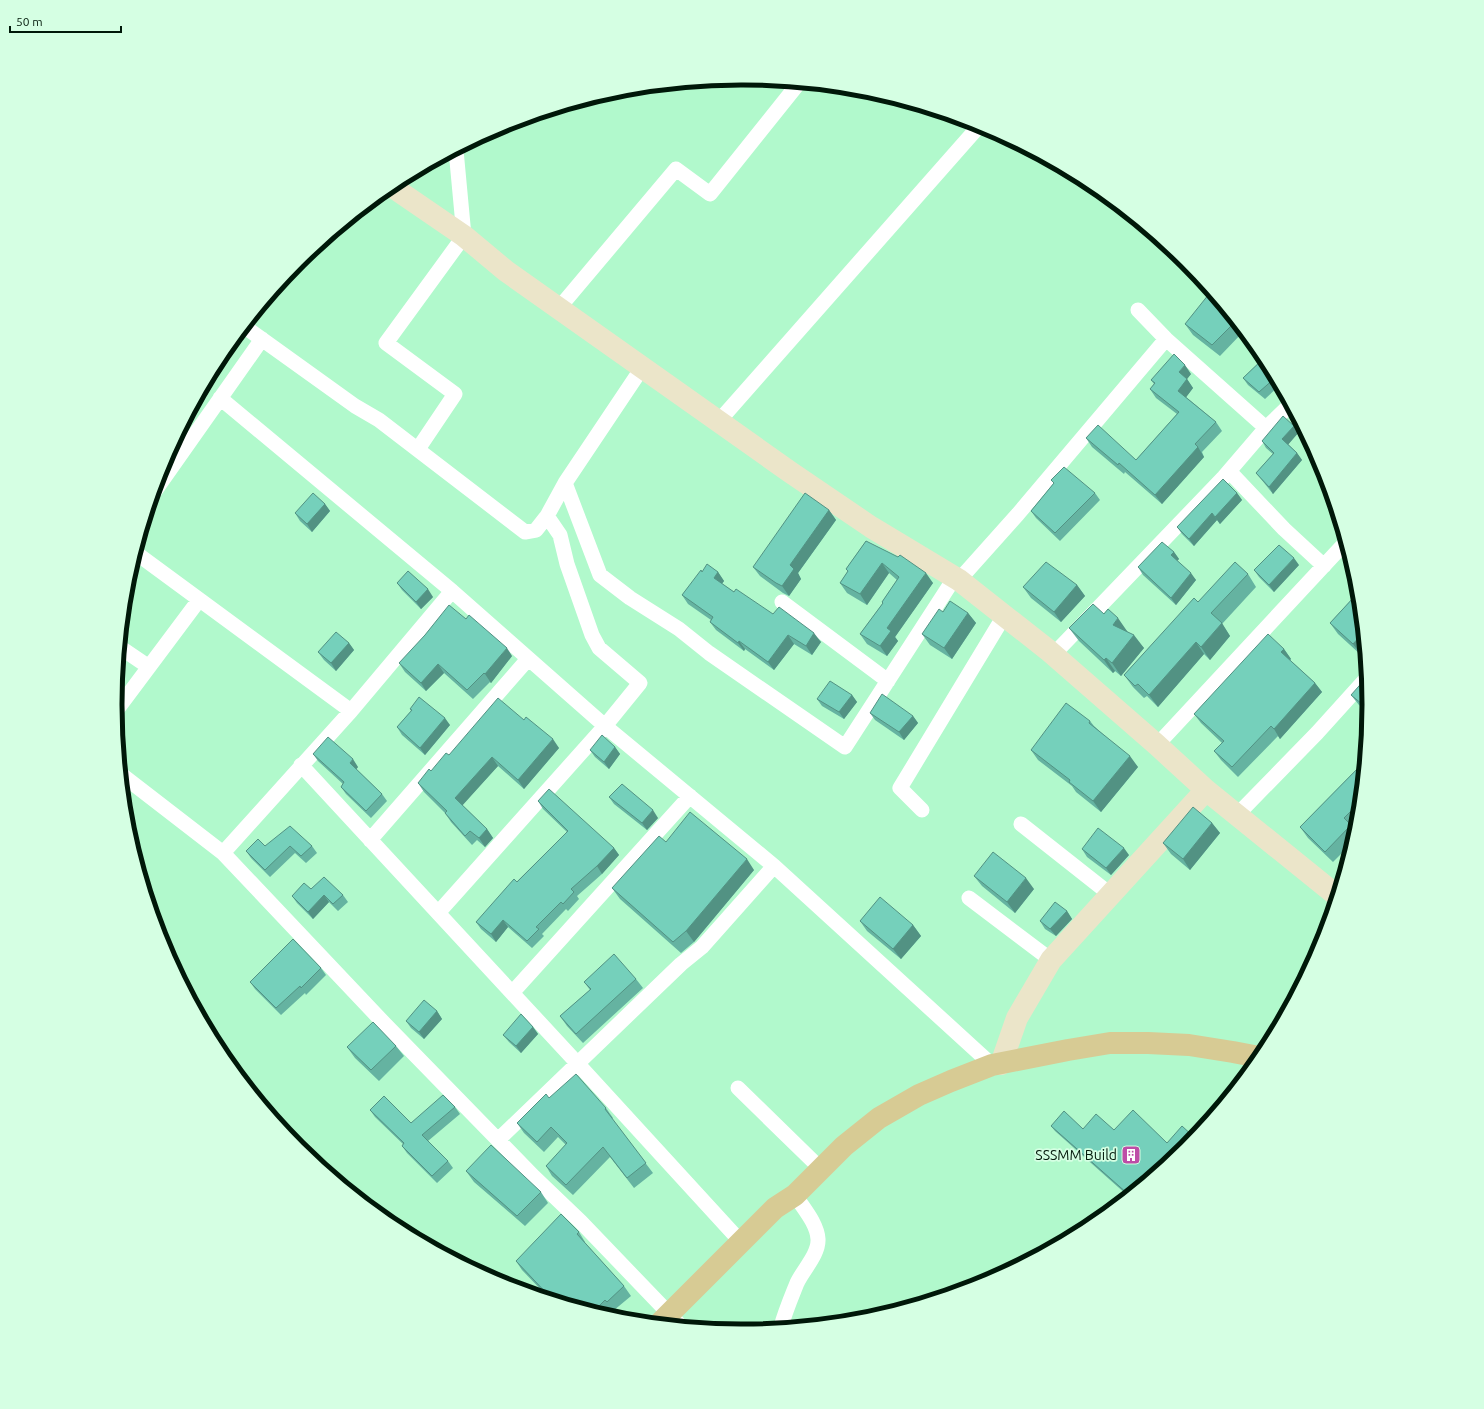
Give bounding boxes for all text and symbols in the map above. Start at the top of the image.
scale bar [10,8,121,34]
text: 50 m [16,15,43,28]
building icon: SSSMM Build [1120,1144,1142,1166]
place label: SSSMM Build [1035,1147,1117,1163]

